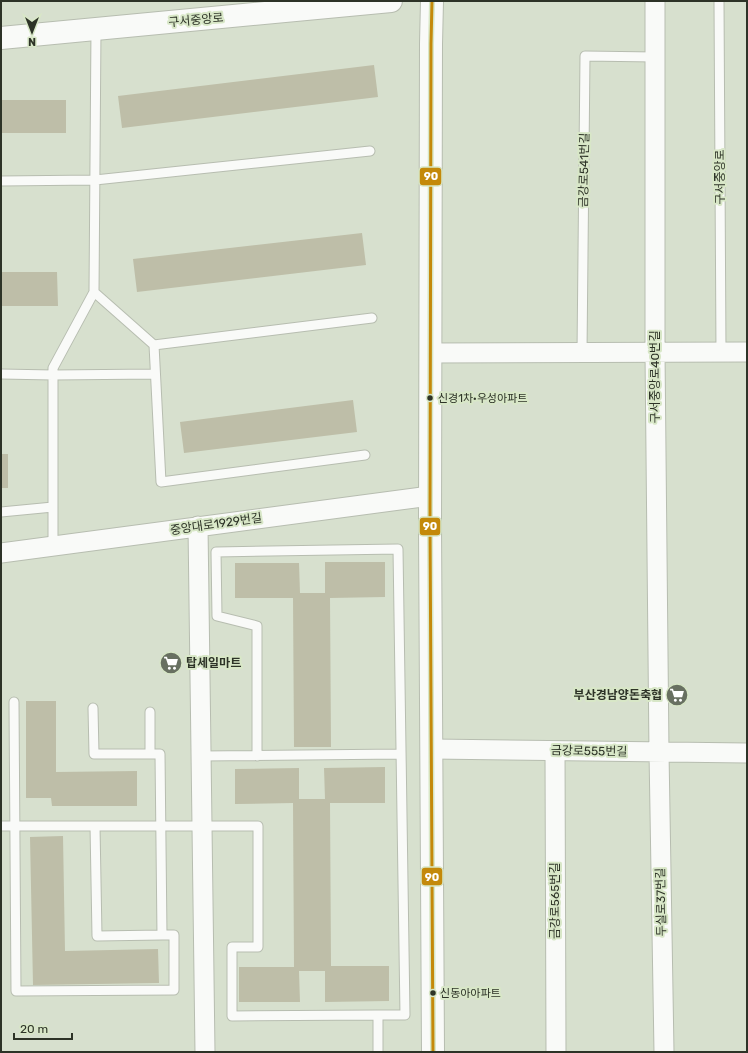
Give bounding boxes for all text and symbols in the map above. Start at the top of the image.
street label: 구서중앙로 [168,11,224,29]
north arrow [12,12,52,52]
text: N [28,35,36,48]
street label: 금강로541번길 [576,133,592,207]
street label: 구서중앙로 [713,149,727,205]
line badge: 90 [419,167,442,186]
text: 90 [424,170,438,183]
street label: 구서중앙로40번길 [648,331,662,423]
place label: 신경1차·우성아파트 [438,392,527,405]
marker: 신경1차·우성아파트 [425,393,435,403]
street label: 중앙대로1929번길 [169,511,263,537]
line badge: 90 [419,517,441,536]
text: 90 [423,520,437,533]
supermarket icon: 탑세일마트 [158,650,184,676]
place label: 탑세일마트 [186,656,241,670]
supermarket icon: 부산경남양돈축협 [664,682,690,708]
place label: 부산경남양돈축협 [574,688,662,702]
street label: 금강로555번길 [551,743,627,759]
street label: 금강로565번길 [548,863,562,939]
line badge: 90 [421,867,443,886]
street label: 두실로37번길 [653,868,669,936]
text: 90 [425,871,439,884]
place label: 신동아아파트 [440,987,501,1000]
marker: 신동아아파트 [428,988,438,998]
scale bar [14,1015,72,1041]
text: 20 m [20,1022,48,1036]

